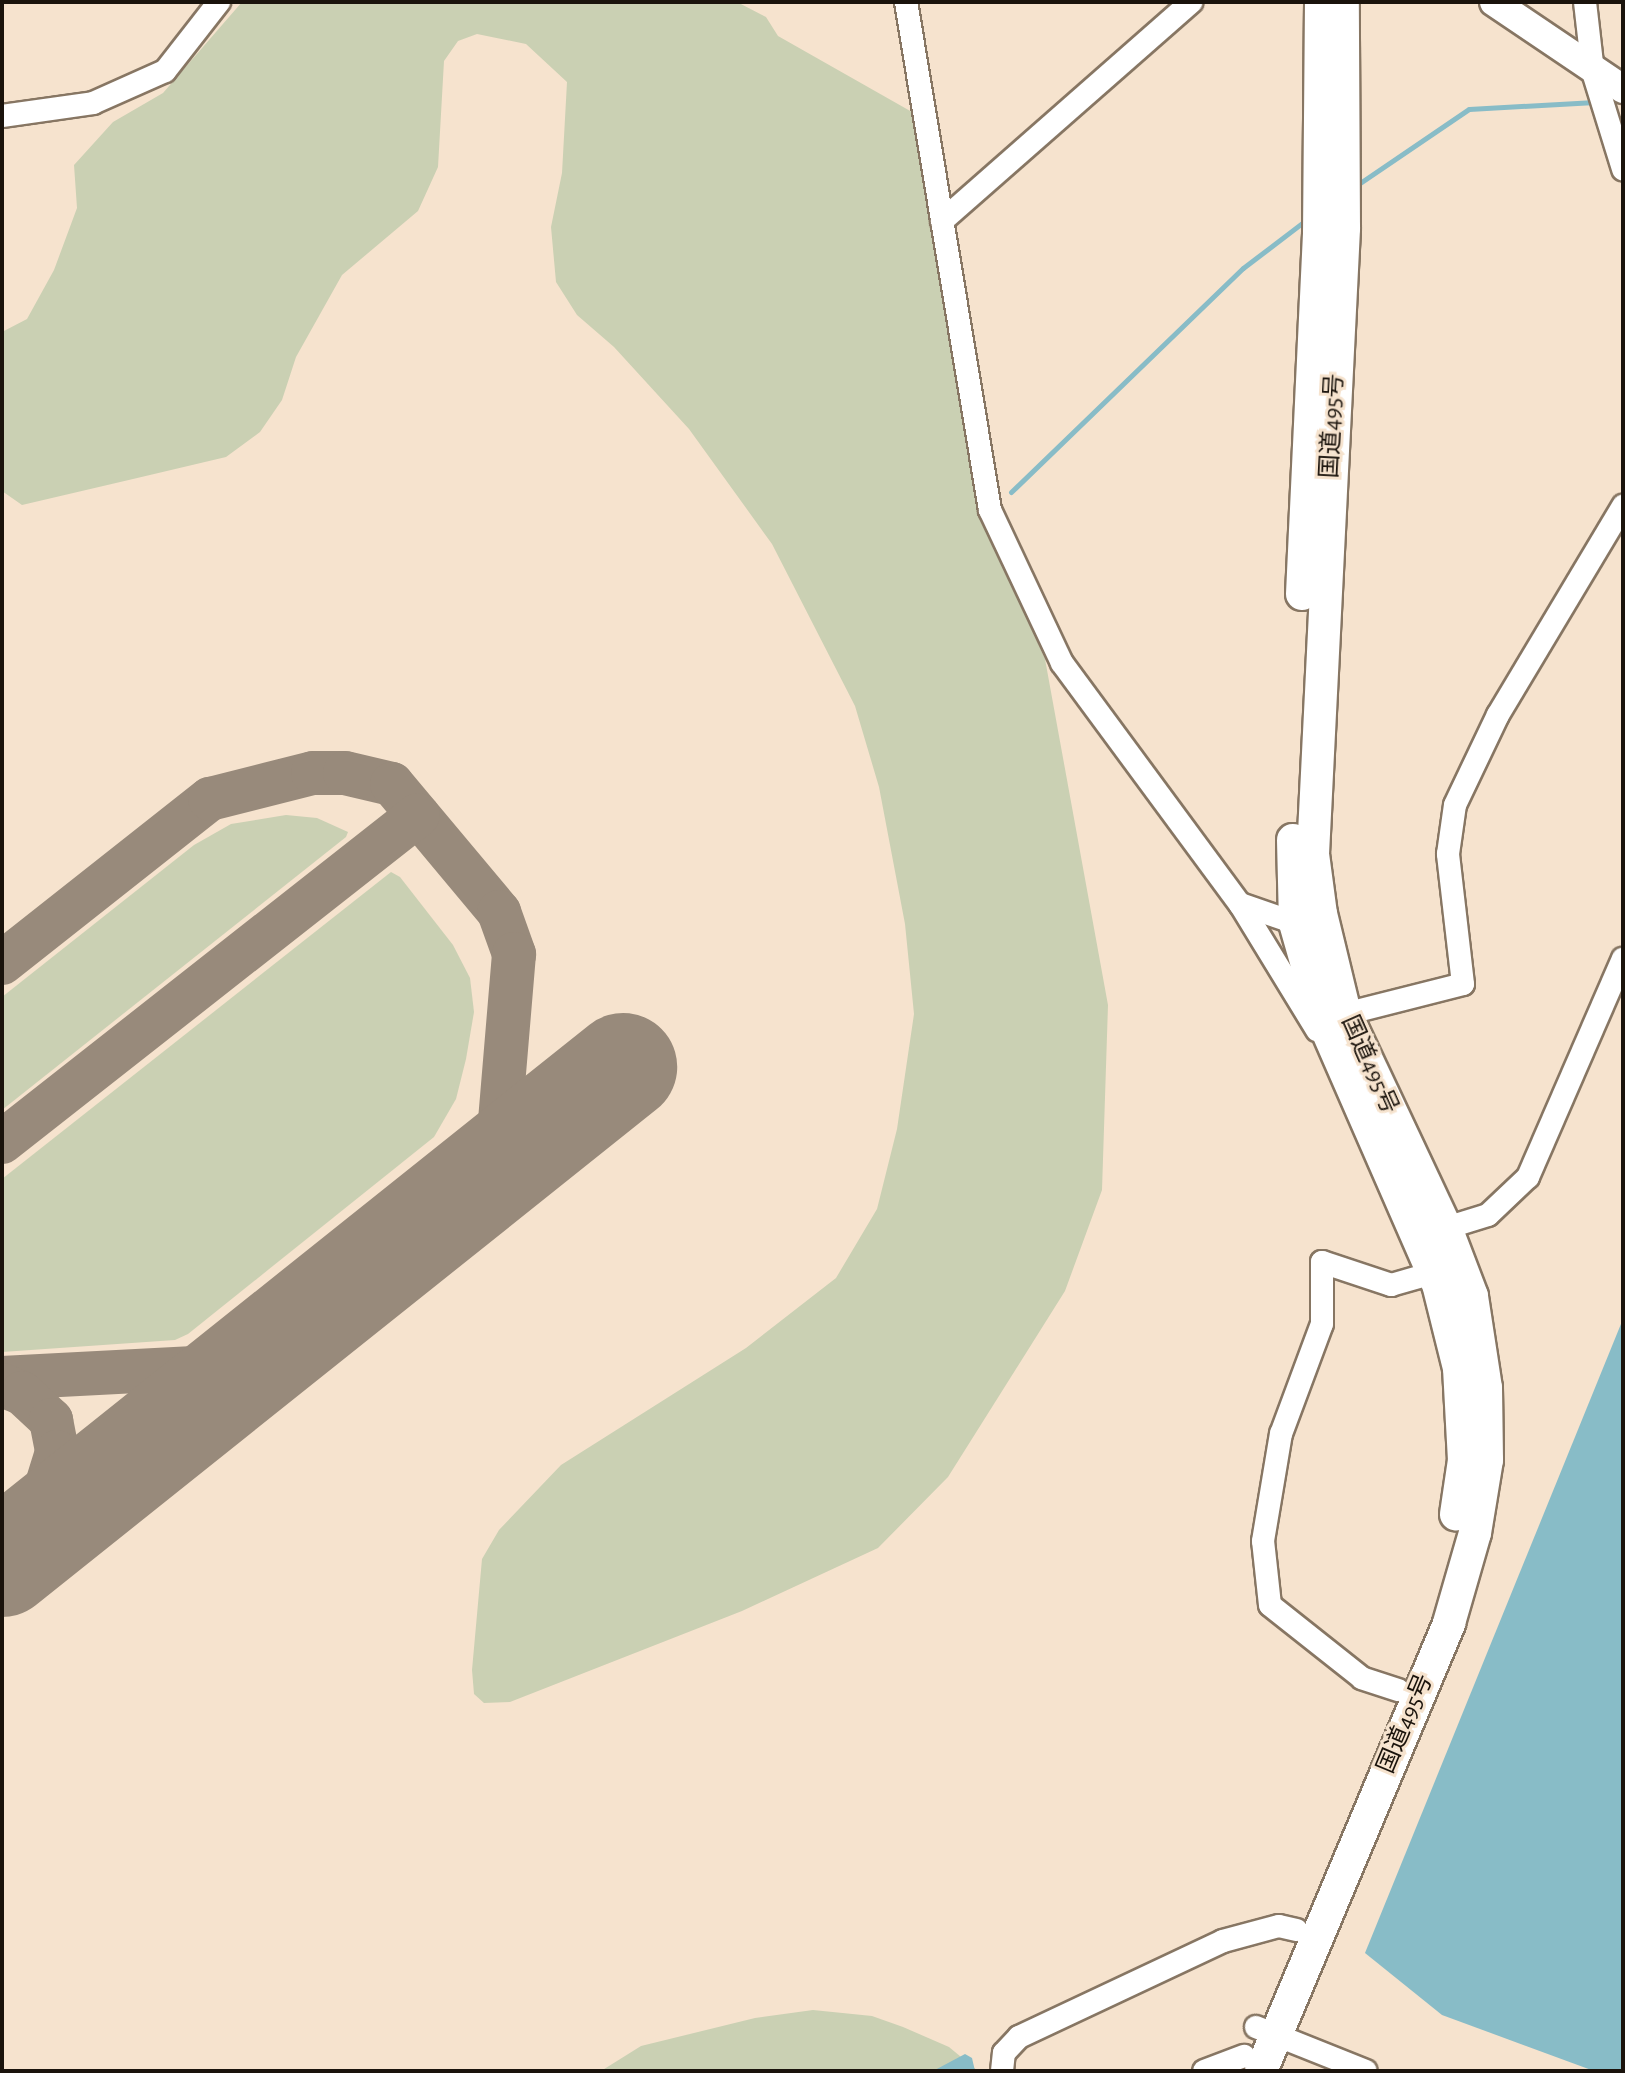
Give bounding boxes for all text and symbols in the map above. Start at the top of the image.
street label: 国道495号 [1316,373,1350,479]
street label: 国道495号 [1335,1011,1403,1119]
street label: 国道495号 [1372,1670,1440,1778]

